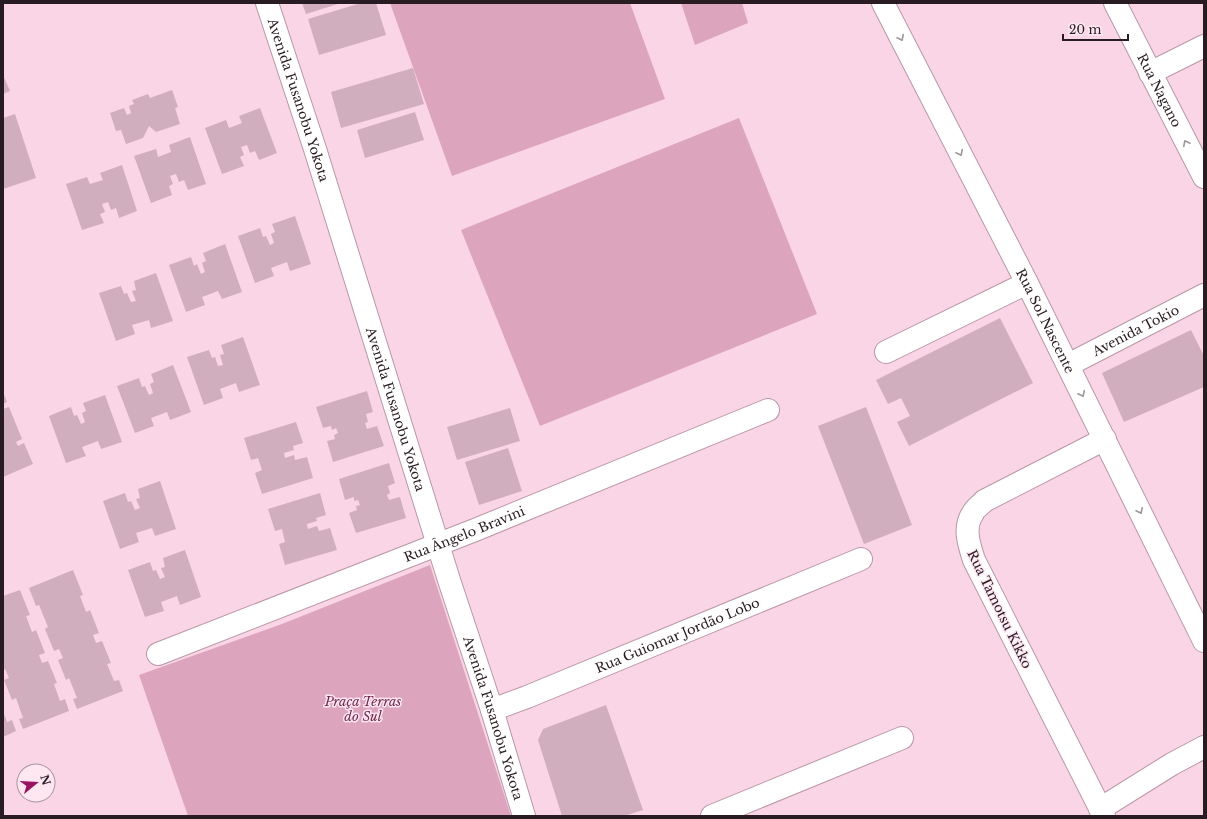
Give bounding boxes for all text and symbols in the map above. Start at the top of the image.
street label: Avenida Fusanobu Yokota [263,15,333,185]
scale bar [1063,16,1128,42]
text: 20 m [1069,22,1101,37]
one-way arrow [896,33,904,41]
street label: Rua Nagano [1133,51,1185,130]
one-way arrow [1183,139,1191,147]
one-way arrow [955,149,963,157]
street label: Rua Sol Nascente [1012,266,1078,376]
street label: Avenida Tokio [1089,301,1182,361]
street label: Avenida Fusanobu Yokota [362,324,429,494]
one-way arrow [1077,390,1085,398]
street label: Rua Ângelo Bravini [401,502,528,566]
one-way arrow [1135,506,1143,514]
street label: Rua Tamotsu Kikko [963,547,1036,671]
street label: Rua Guiomar Jordão Lobo [593,594,762,677]
street label: Avenida Fusanobu Yokota [459,633,527,803]
park label: Praça Terras do Sul [324,693,401,725]
north arrow [16,763,56,803]
text: N [37,773,54,788]

